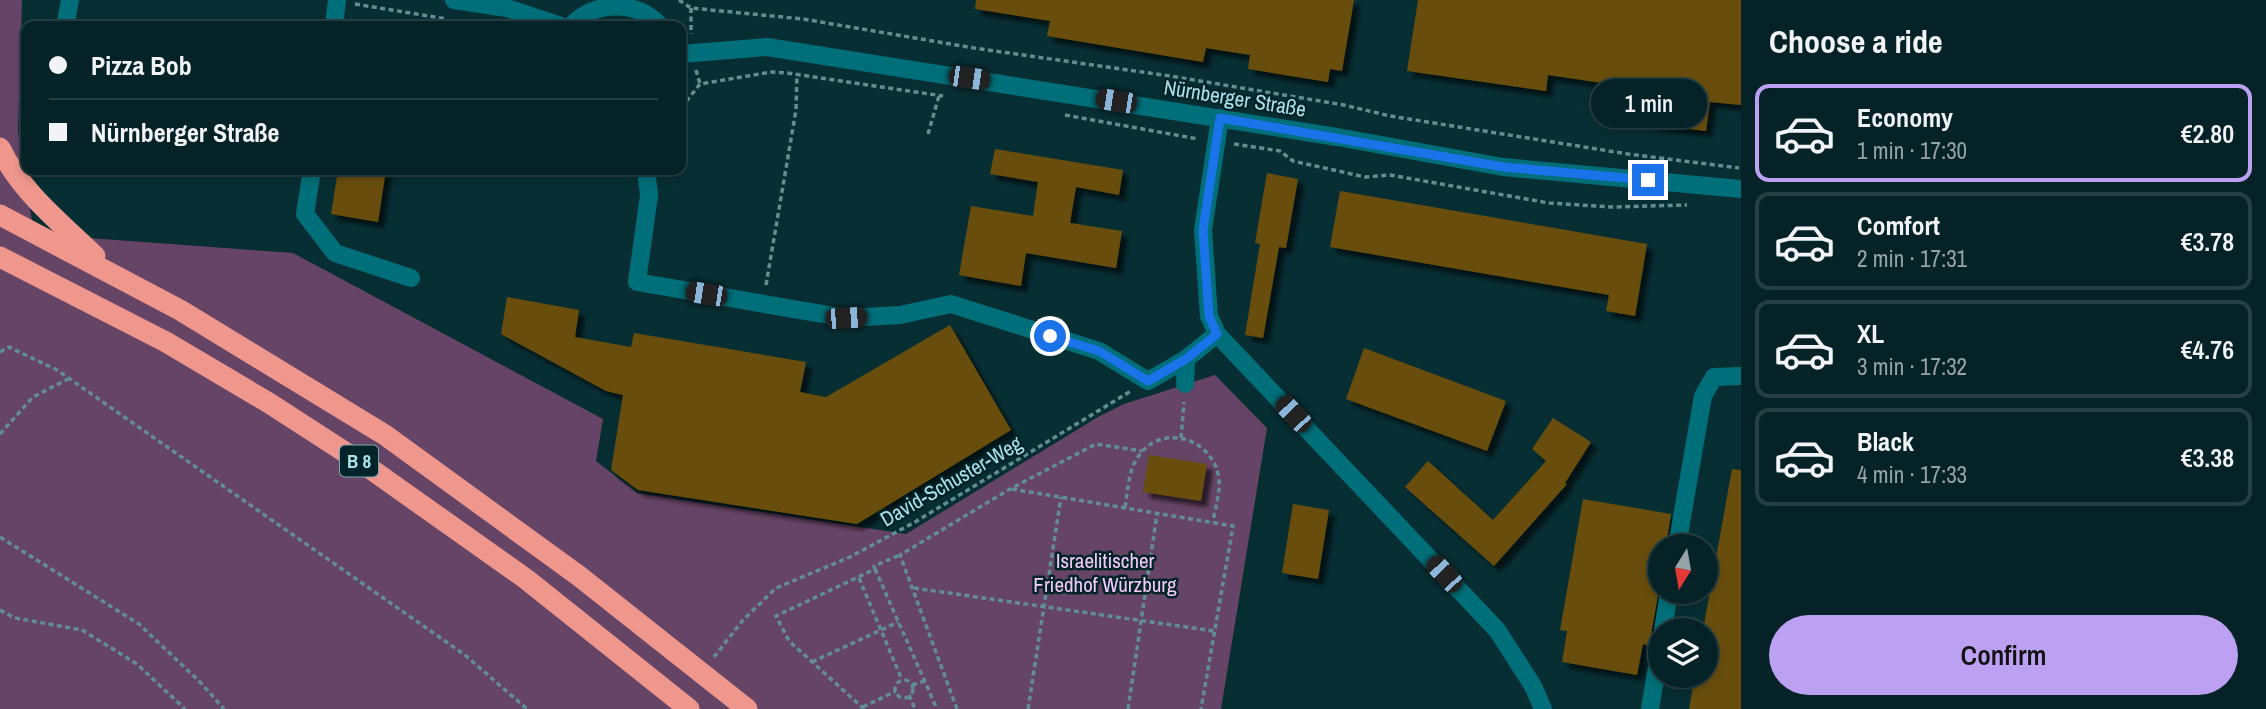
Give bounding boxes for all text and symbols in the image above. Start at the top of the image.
text: Choose a ride [1769,20,1943,63]
text: Pizza Bob [91,48,192,83]
car [947,65,992,91]
street label: Nürnberger Straße [1162,72,1308,124]
callout: 1 min [1590,78,1706,128]
car [1094,87,1139,115]
text: 1 min [1625,88,1673,119]
text: Economy [1857,100,1953,135]
icon: car [1773,102,1836,165]
text: Nürnberger Straße [91,115,279,150]
text: €2.80 [2181,116,2234,151]
text: 1 min · 17:30 [1857,135,1967,166]
route end [1632,164,1664,196]
text: Comfort [1857,208,1940,243]
icon: car [1773,210,1836,273]
text: €3.78 [2181,224,2234,259]
text: 2 min · 17:31 [1857,243,1967,274]
car [684,280,729,308]
car [825,306,868,330]
text: XL [1857,316,1884,351]
icon: car [1773,318,1836,381]
route start [1034,320,1066,352]
text: €4.76 [2181,332,2234,367]
text: 3 min · 17:32 [1857,351,1967,382]
car [1271,391,1316,437]
text: Black [1857,424,1914,459]
icon: car [1773,426,1836,489]
street label: David-Schuster-Weg [875,428,1028,533]
text: €3.38 [2181,440,2234,475]
road number: B 8 [340,446,378,476]
text: 4 min · 17:33 [1857,459,1967,490]
north arrow [1648,534,1718,604]
map controls [1648,534,1718,688]
park label: Israelitischer Friedhof Würzburg [1033,546,1177,599]
car [1422,551,1467,597]
button: Confirm [1769,615,2238,695]
button: layers [1648,618,1718,688]

